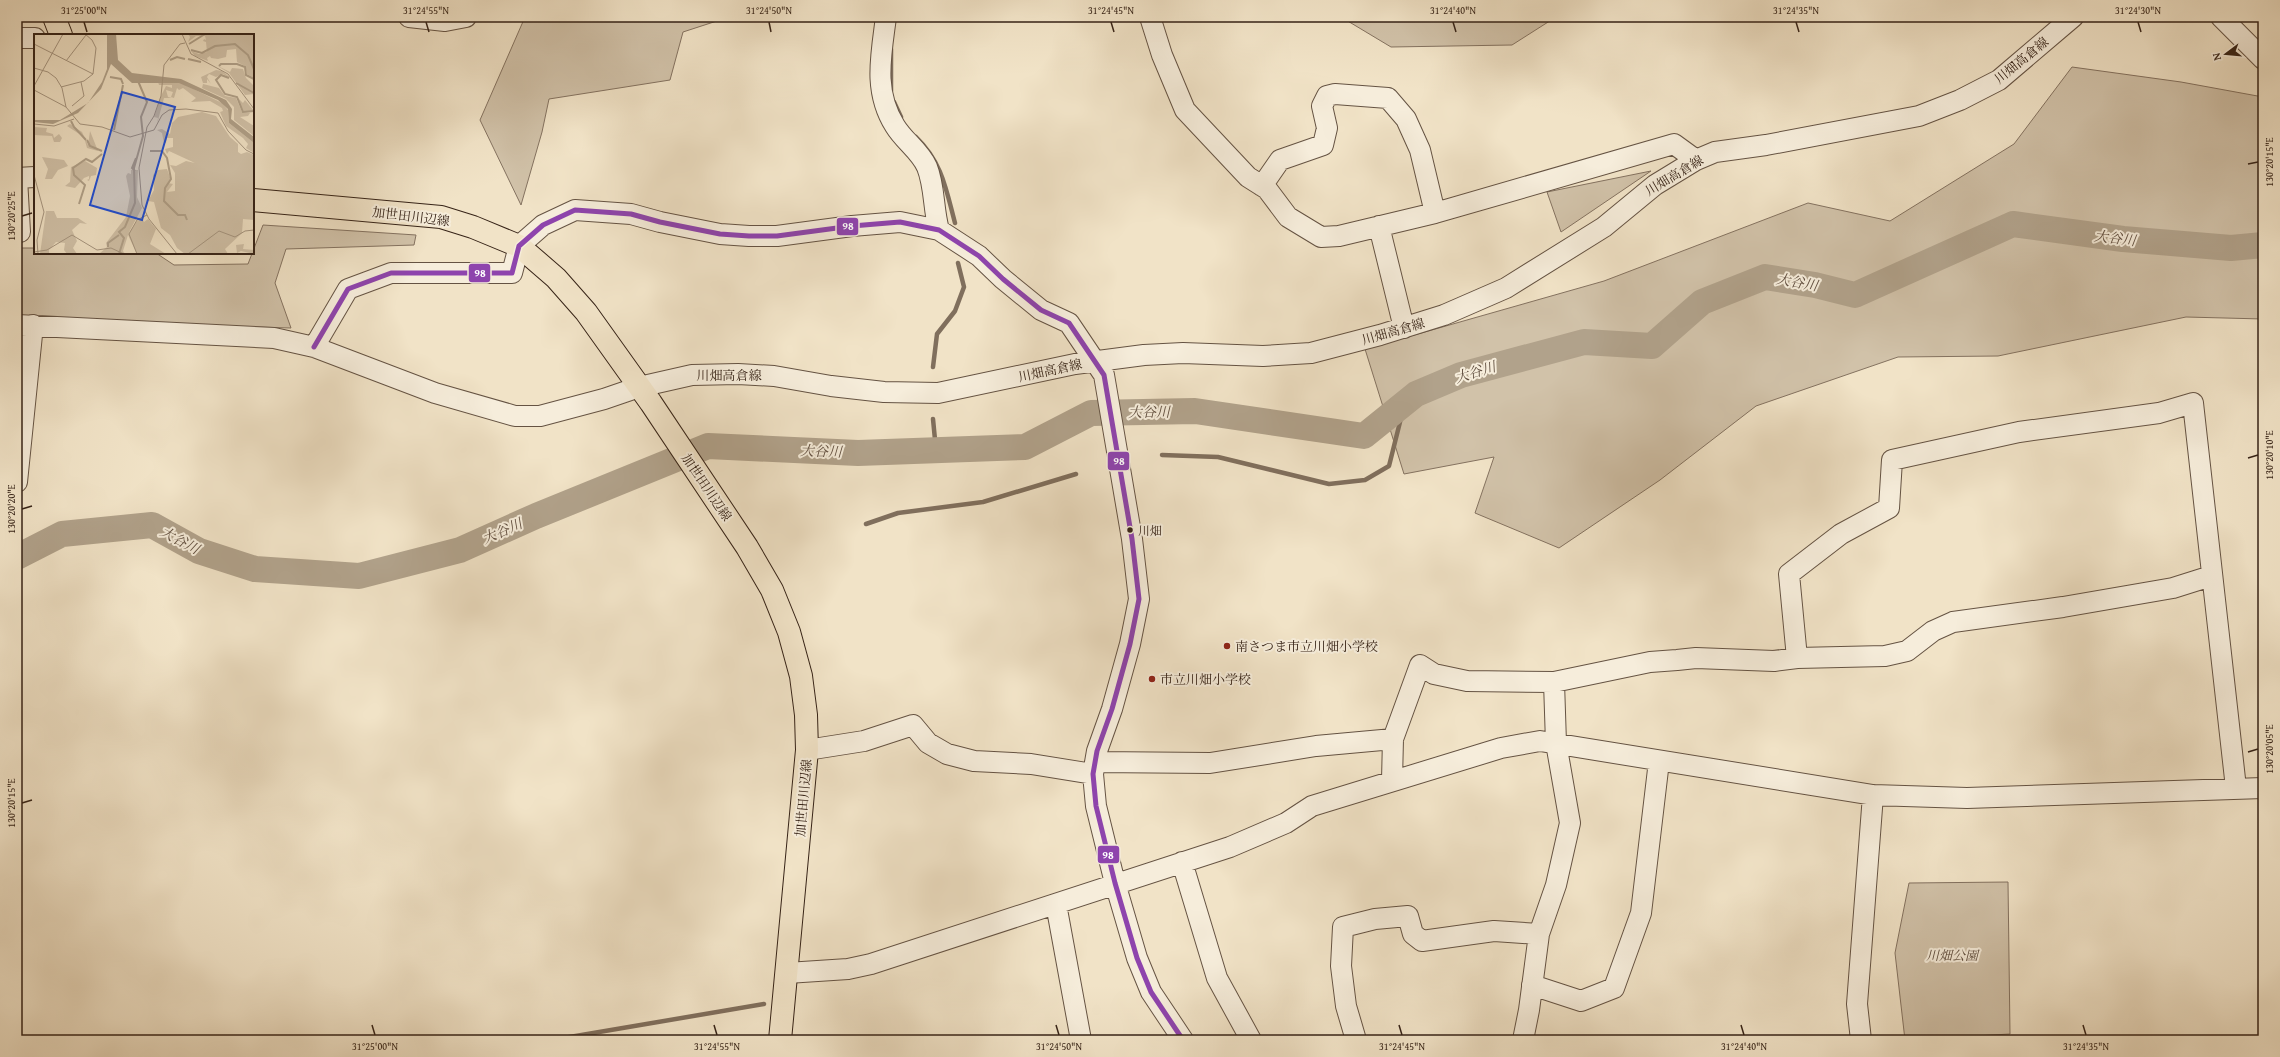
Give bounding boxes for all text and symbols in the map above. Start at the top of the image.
text: 31°25'00"N [61,3,107,18]
text: 31°24'55"N [403,3,449,18]
text: 31°24'50"N [746,3,792,18]
text: 31°24'45"N [1088,3,1134,18]
text: 31°24'40"N [1430,3,1476,18]
text: 31°24'35"N [1773,3,1819,18]
text: 31°24'30"N [2115,3,2161,18]
street label: 川畑高倉線 [1990,33,2053,88]
inset map [34,34,254,254]
north arrow [2206,34,2246,74]
text: N [2208,50,2225,62]
text: 130°20'15"E [2262,137,2277,187]
street label: 川畑高倉線 [1642,151,1707,200]
text: 130°20'25"E [4,191,19,241]
street label: 加世田川辺線 [371,202,451,231]
line badge: 98 [836,217,859,236]
text: 98 [842,218,854,234]
water label: 大谷川 [2093,226,2139,251]
line badge: 98 [468,263,491,283]
text: 98 [474,265,486,281]
water label: 大谷川 [1775,269,1821,296]
street label: 川畑高倉線 [1359,313,1427,350]
street label: 川畑高倉線 [1016,354,1084,387]
water label: 大谷川 [1452,356,1500,388]
street label: 川畑高倉線 [696,366,762,385]
water label: 大谷川 [1128,402,1172,422]
text: 130°20'10"E [2262,430,2277,480]
water label: 大谷川 [800,440,844,462]
street label: 加世田川辺線 [677,450,736,525]
line badge: 98 [1107,451,1130,471]
text: 98 [1113,453,1125,469]
text: 130°20'20"E [4,484,19,534]
water label: 大谷川 [479,513,527,549]
water label: 大谷川 [157,521,205,560]
place label: 川畑 [1138,522,1162,539]
marker: 川畑 [1125,525,1135,535]
place label: 南さつま市立川畑小学校 [1235,637,1378,656]
marker: 南さつま市立川畑小学校 [1222,641,1232,651]
place label: 市立川畑小学校 [1160,670,1251,689]
marker: 市立川畑小学校 [1147,674,1157,684]
text: 130°20'05"E [2262,724,2277,774]
street label: 加世田川辺線 [791,758,816,838]
text: 130°20'15"E [4,778,19,828]
line badge: 98 [1097,845,1120,864]
text: 98 [1102,847,1114,863]
park label: 川畑公園 [1926,946,1980,965]
text: 31°25'00"N [352,1039,398,1054]
text: 31°24'55"N [694,1039,740,1054]
text: 31°24'50"N [1036,1039,1082,1054]
text: 31°24'45"N [1379,1039,1425,1054]
text: 31°24'40"N [1721,1039,1767,1054]
text: 31°24'35"N [2063,1039,2109,1054]

